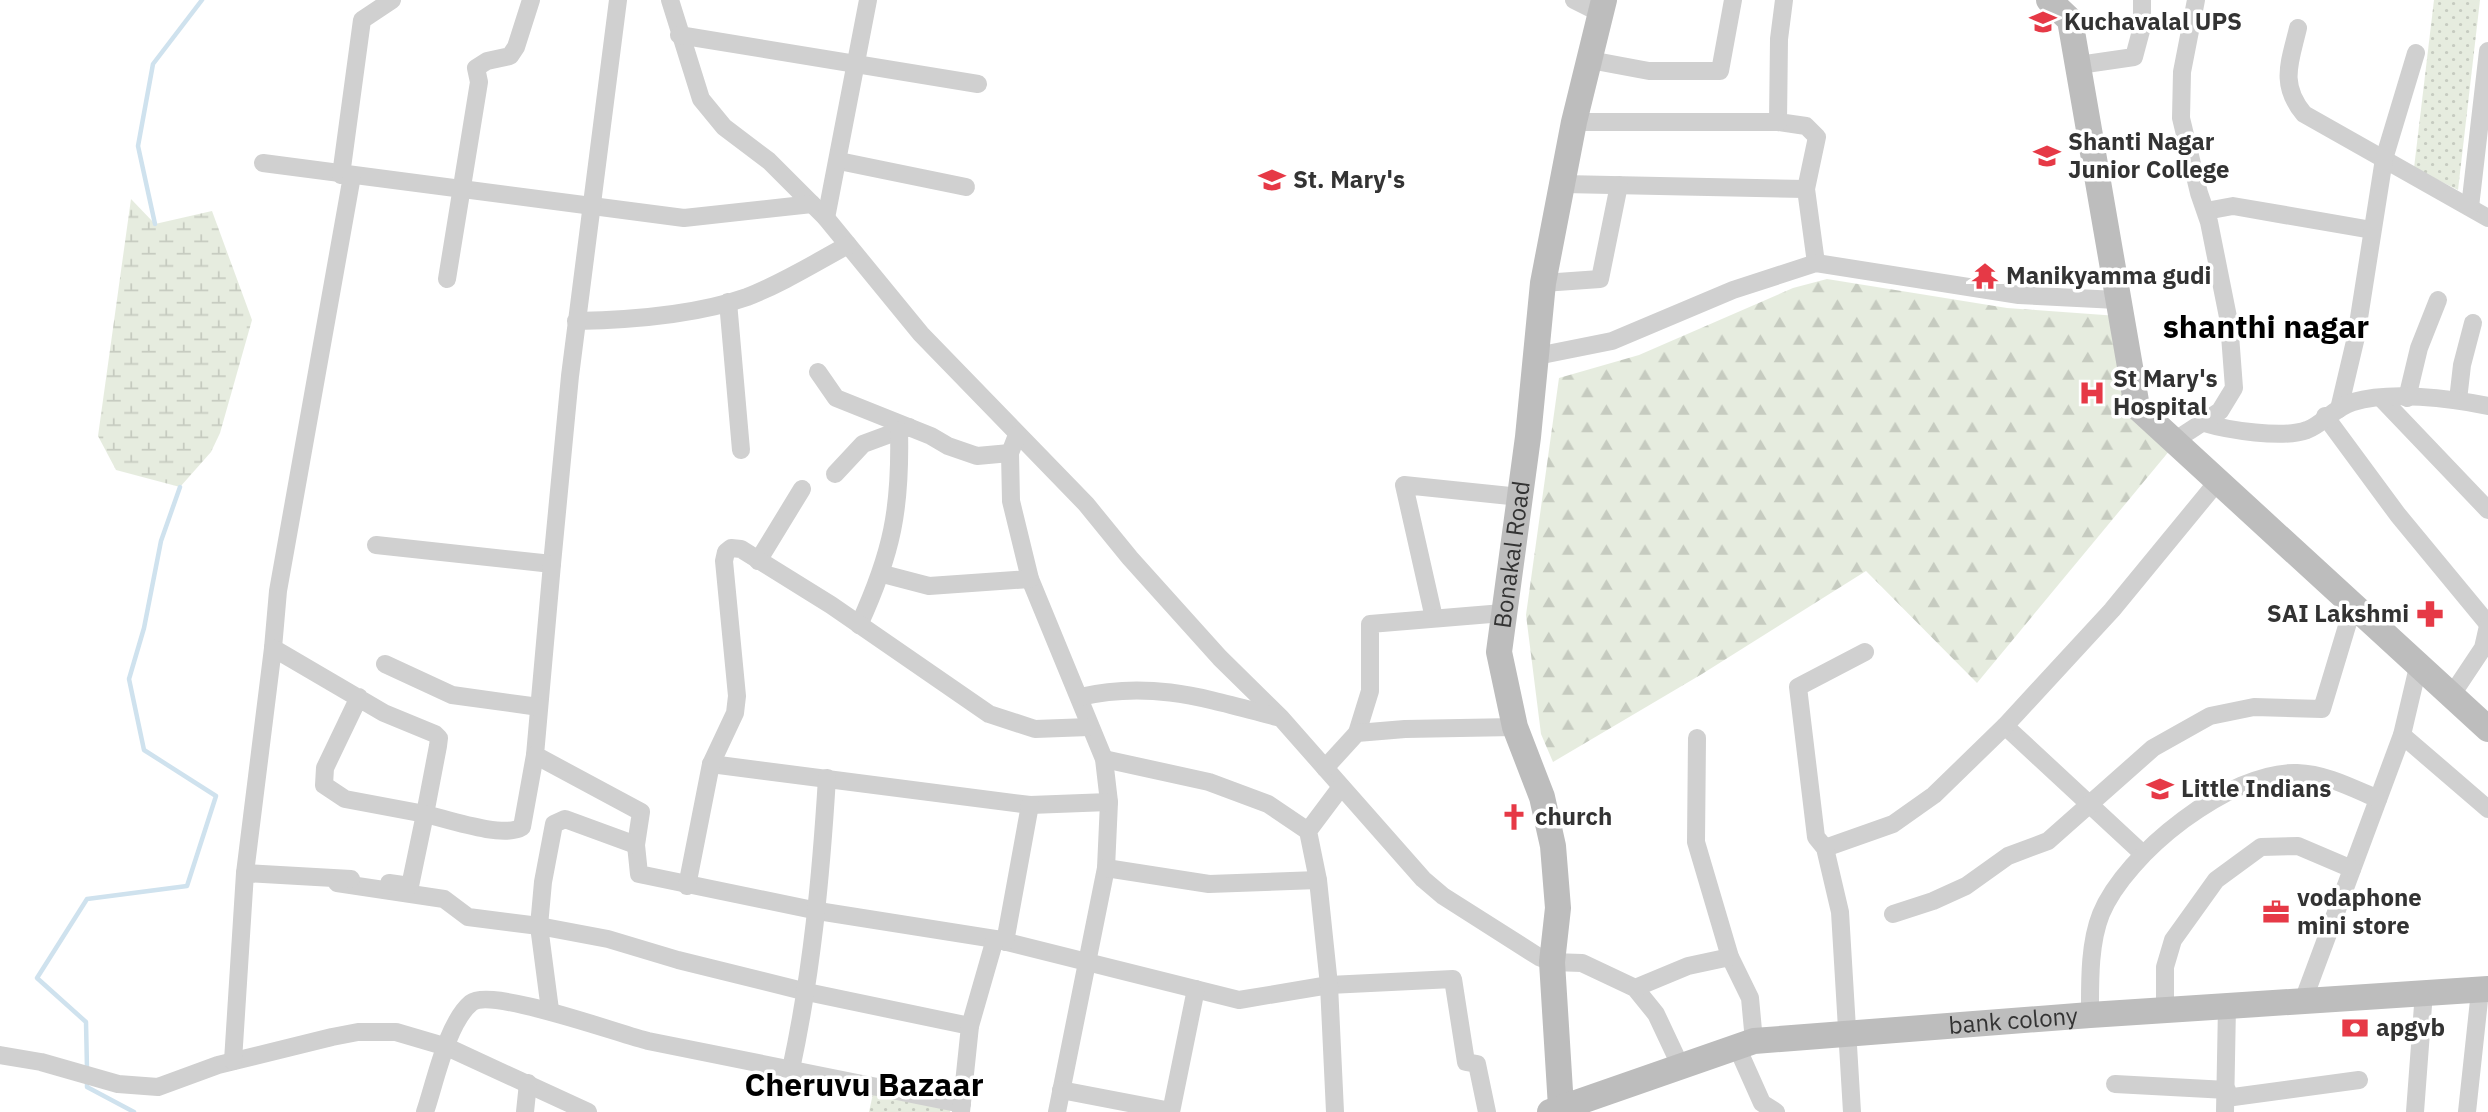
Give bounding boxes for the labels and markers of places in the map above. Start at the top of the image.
place label: Kuchavalal UPS [2064,5,2242,37]
school or university icon: Kuchavalal UPS [2028,7,2058,37]
place label: Shanti Nagar Junior College [2068,125,2229,185]
school or university icon: Shanti Nagar Junior College [2032,141,2062,171]
place label: St. Mary's [1293,163,1405,195]
school or university icon: St. Mary's [1257,165,1287,195]
place label: Manikyamma gudi [2006,259,2212,291]
temple icon: Manikyamma gudi [1970,261,2000,291]
place label: St Mary's Hospital [2113,362,2218,422]
hospital icon: St Mary's Hospital [2077,378,2107,408]
place label: SAI Lakshmi [2267,597,2409,629]
pharmacy icon: SAI Lakshmi [2415,599,2445,629]
place label: Little Indians [2181,772,2331,804]
school or university icon: Little Indians [2145,774,2175,804]
place label: church [1535,800,1612,832]
church icon: church [1499,802,1529,832]
place label: vodaphone mini store [2297,881,2422,941]
office icon: vodaphone mini store [2261,897,2291,927]
place label: apgvb [2376,1011,2445,1043]
bank icon: apgvb [2340,1013,2370,1043]

